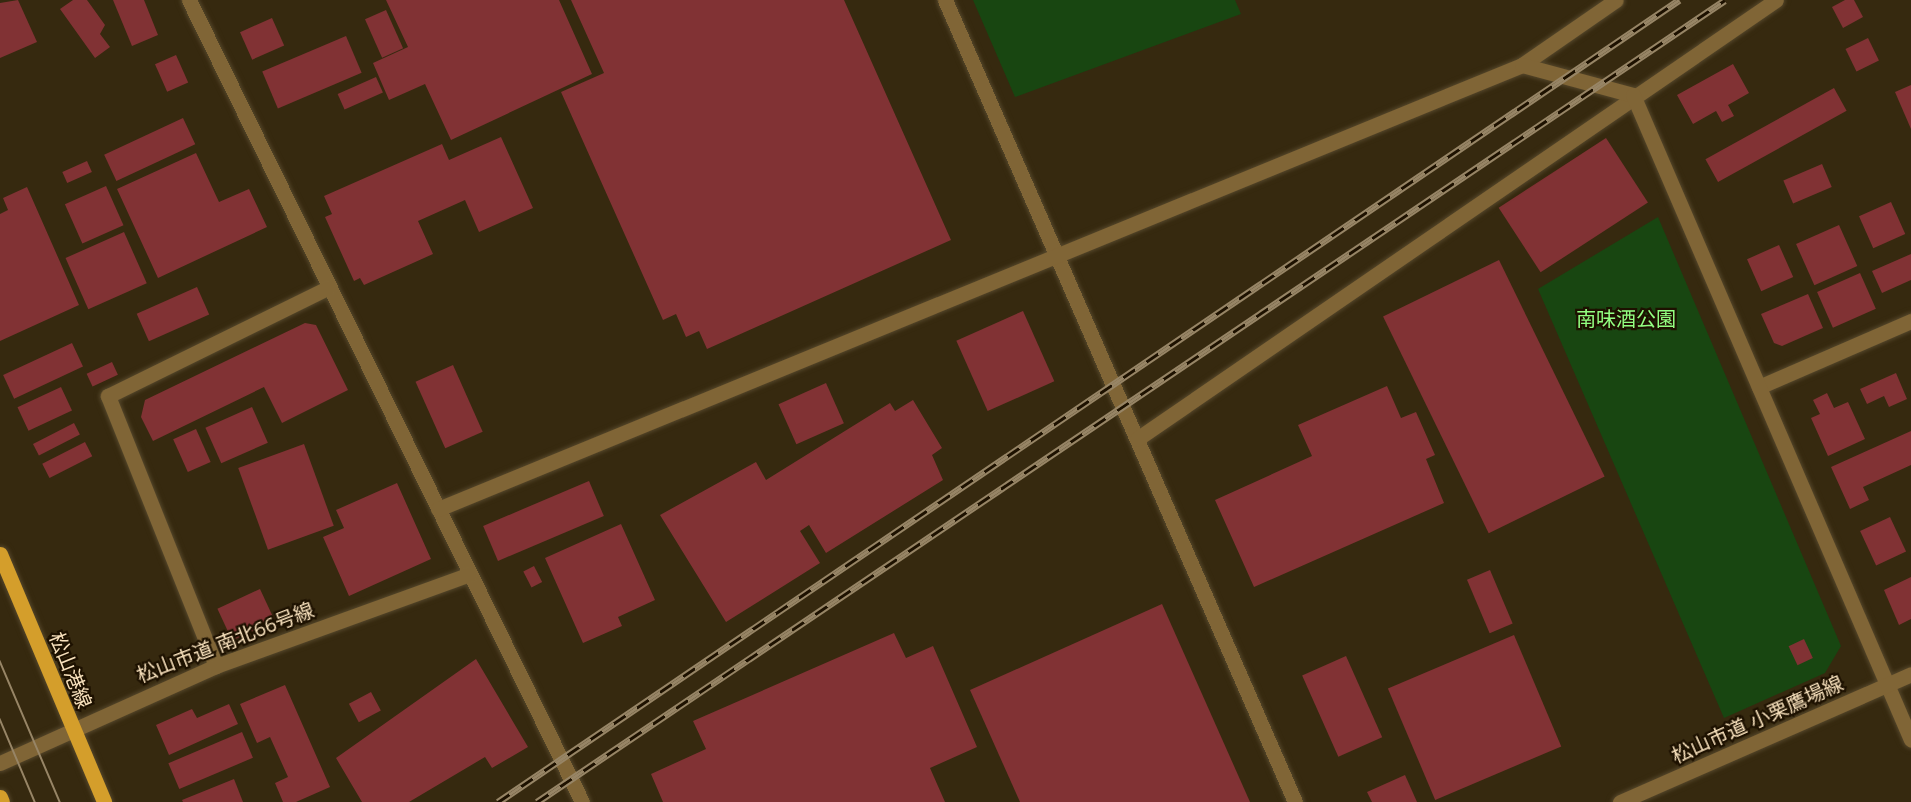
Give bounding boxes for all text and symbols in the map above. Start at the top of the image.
park label: 南味酒公園 [1576,306,1676,330]
street label: 松山市道 南北66号線 [133,597,317,687]
street label: 松山港線 [45,628,97,712]
street label: 松山市道 小栗鷹場線 [1668,670,1846,768]

